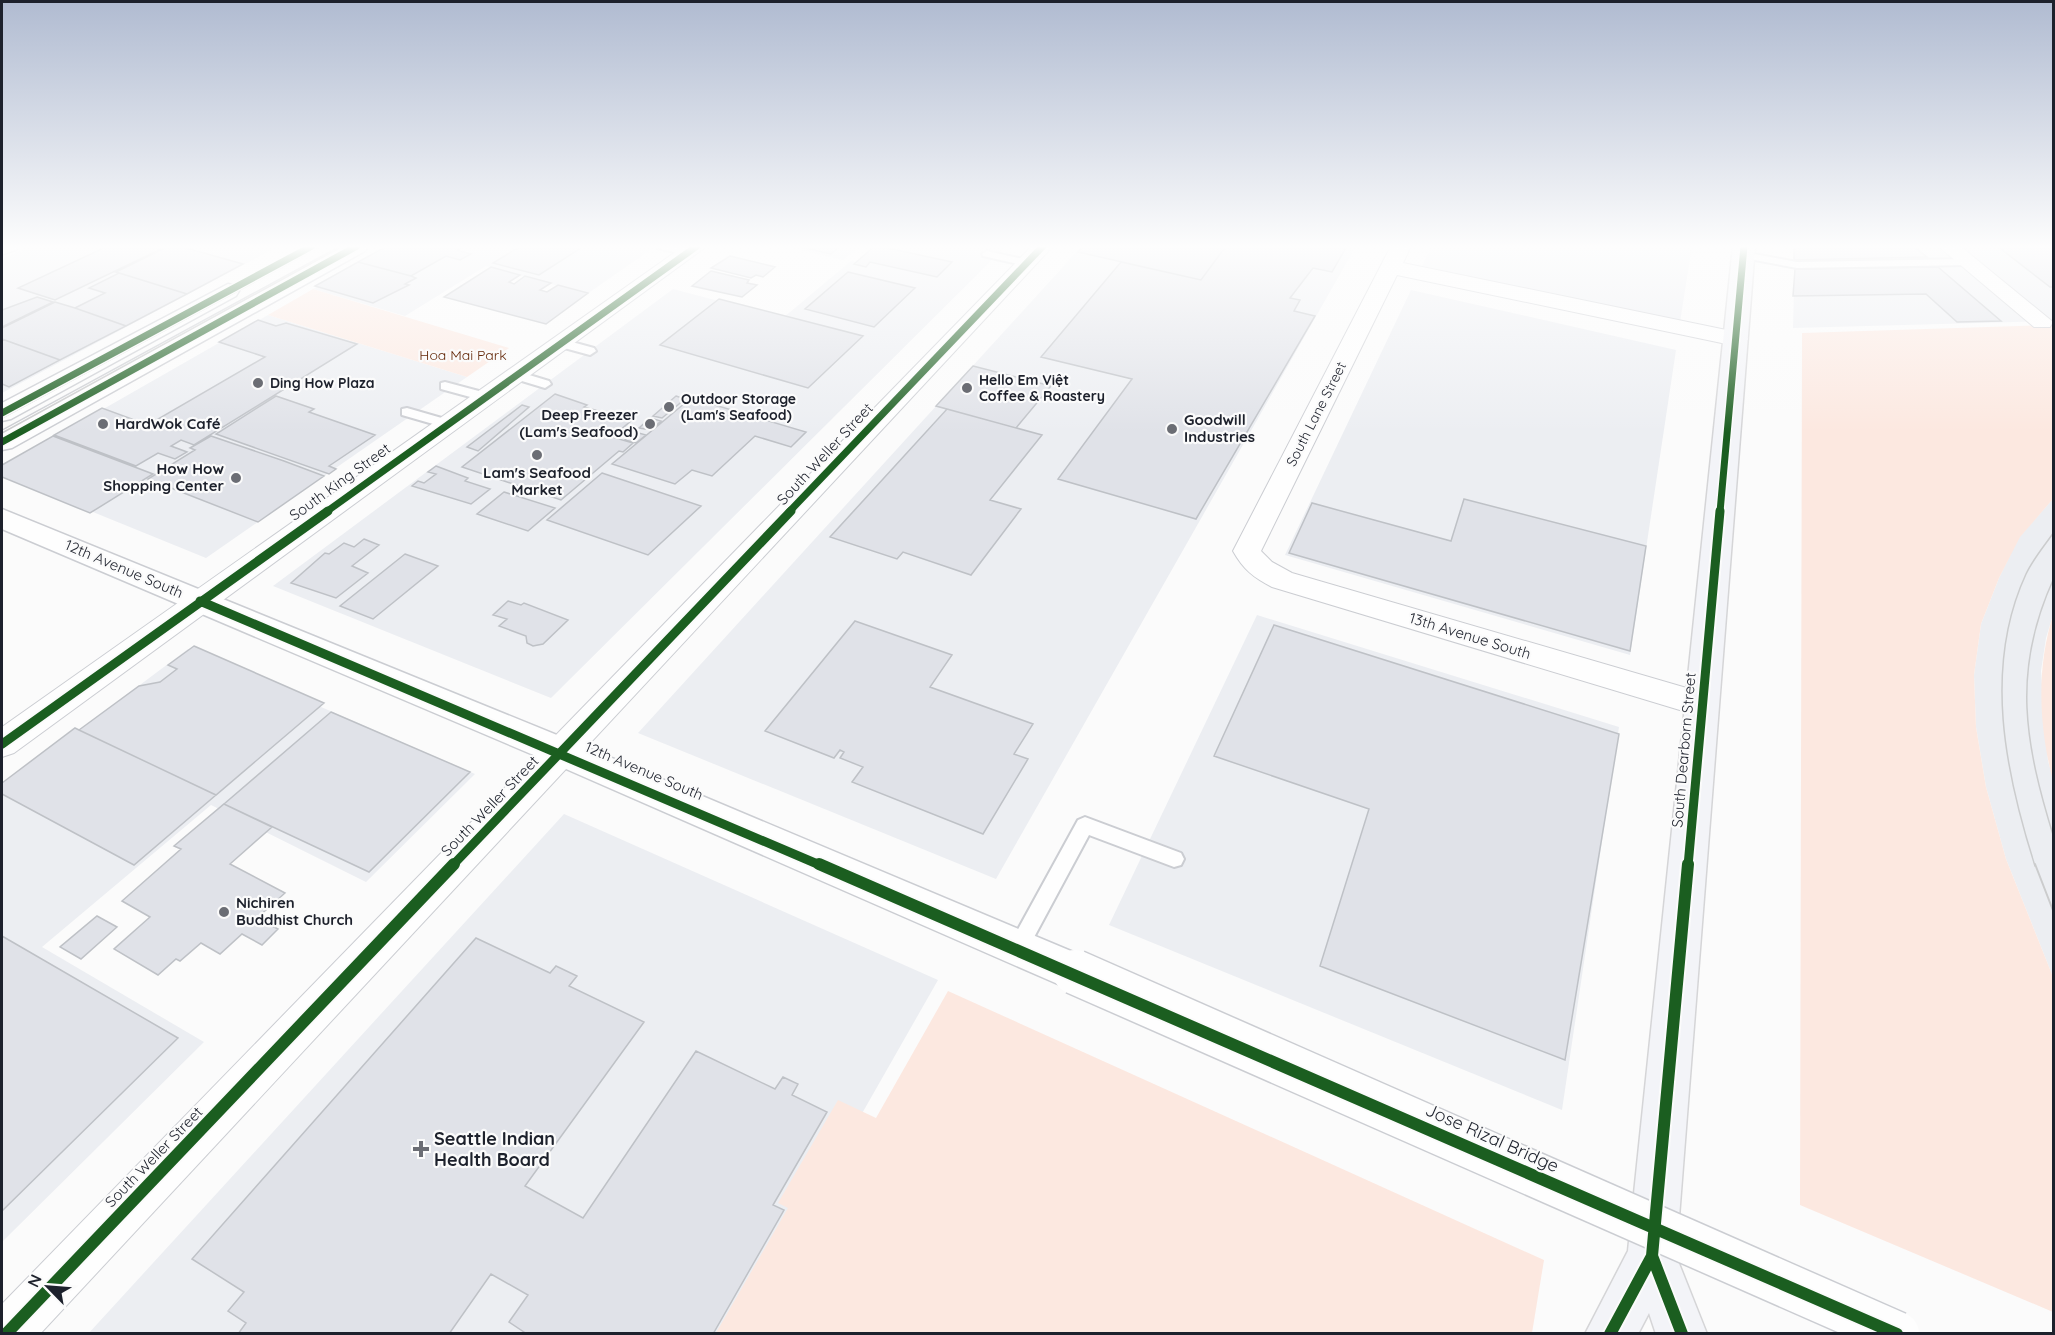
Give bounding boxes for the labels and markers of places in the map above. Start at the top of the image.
place label: Hello Em Việt Coffee & Roastery [979,371,1105,405]
place label: Ding How Plaza [270,374,375,392]
marker: Ding How Plaza [251,376,265,390]
marker: Hello Em Việt Coffee & Roastery [960,381,974,395]
place label: Outdoor Storage (Lam's Seafood) [681,390,796,424]
marker: Outdoor Storage (Lam's Seafood) [662,400,676,414]
place label: Deep Freezer (Lam's Seafood) [519,405,638,441]
place label: Goodwill Industries [1184,410,1255,446]
place label: HardWok Café [115,414,221,433]
marker: HardWok Café [96,417,110,431]
marker: Deep Freezer (Lam's Seafood) [643,417,657,431]
marker: Goodwill Industries [1165,422,1179,436]
marker: Lam's Seafood Market [530,448,544,462]
place label: How How Shopping Center [103,459,224,495]
place label: Lam's Seafood Market [483,463,591,499]
marker: How How Shopping Center [229,471,243,485]
place label: Nichiren Buddhist Church [236,893,353,929]
marker: Nichiren Buddhist Church [217,905,231,919]
place label: Seattle Indian Health Board [434,1127,555,1171]
marker: Seattle Indian Health Board [412,1140,430,1158]

